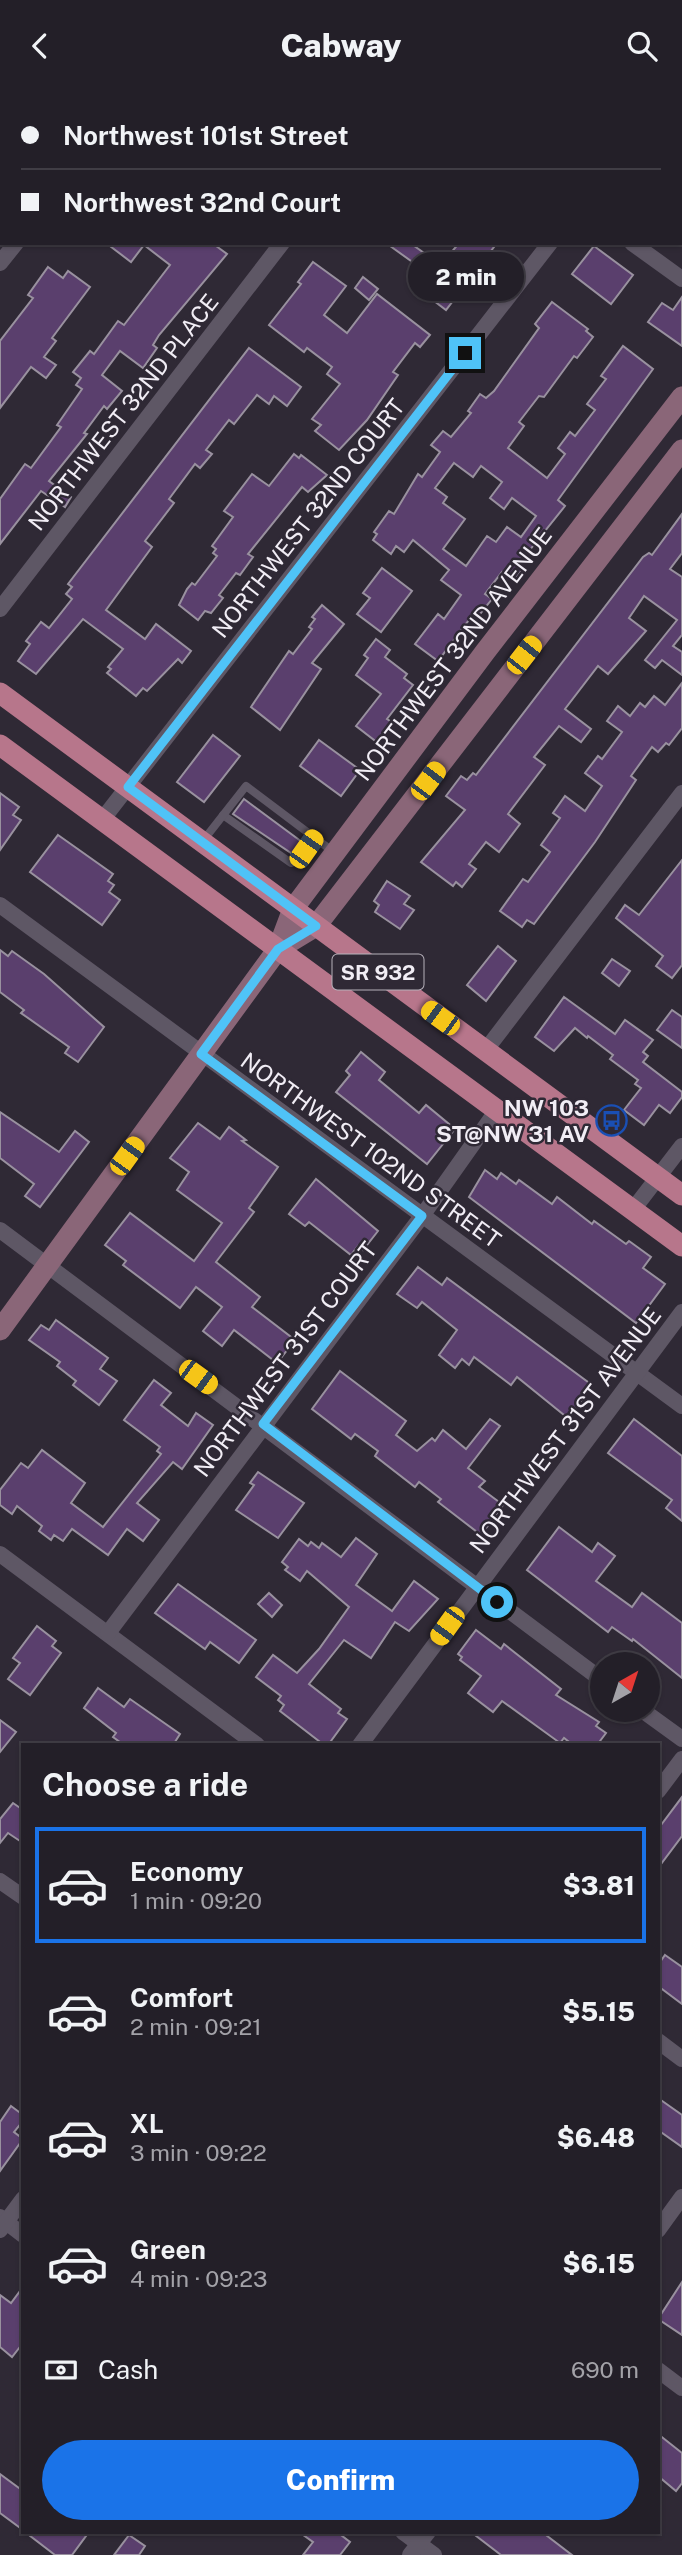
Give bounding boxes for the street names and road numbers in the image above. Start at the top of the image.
street label: NORTHWEST 32ND PLACE [22,288,224,536]
street label: NORTHWEST 32ND COURT [206,393,410,643]
street label: NORTHWEST 32ND AVENUE [349,522,557,786]
road number: SR 932 [332,955,424,989]
street label: NORTHWEST 102ND STREET [236,1047,506,1254]
street label: NORTHWEST 31ST COURT [188,1236,382,1482]
street label: NORTHWEST 31ST AVENUE [464,1302,666,1558]

